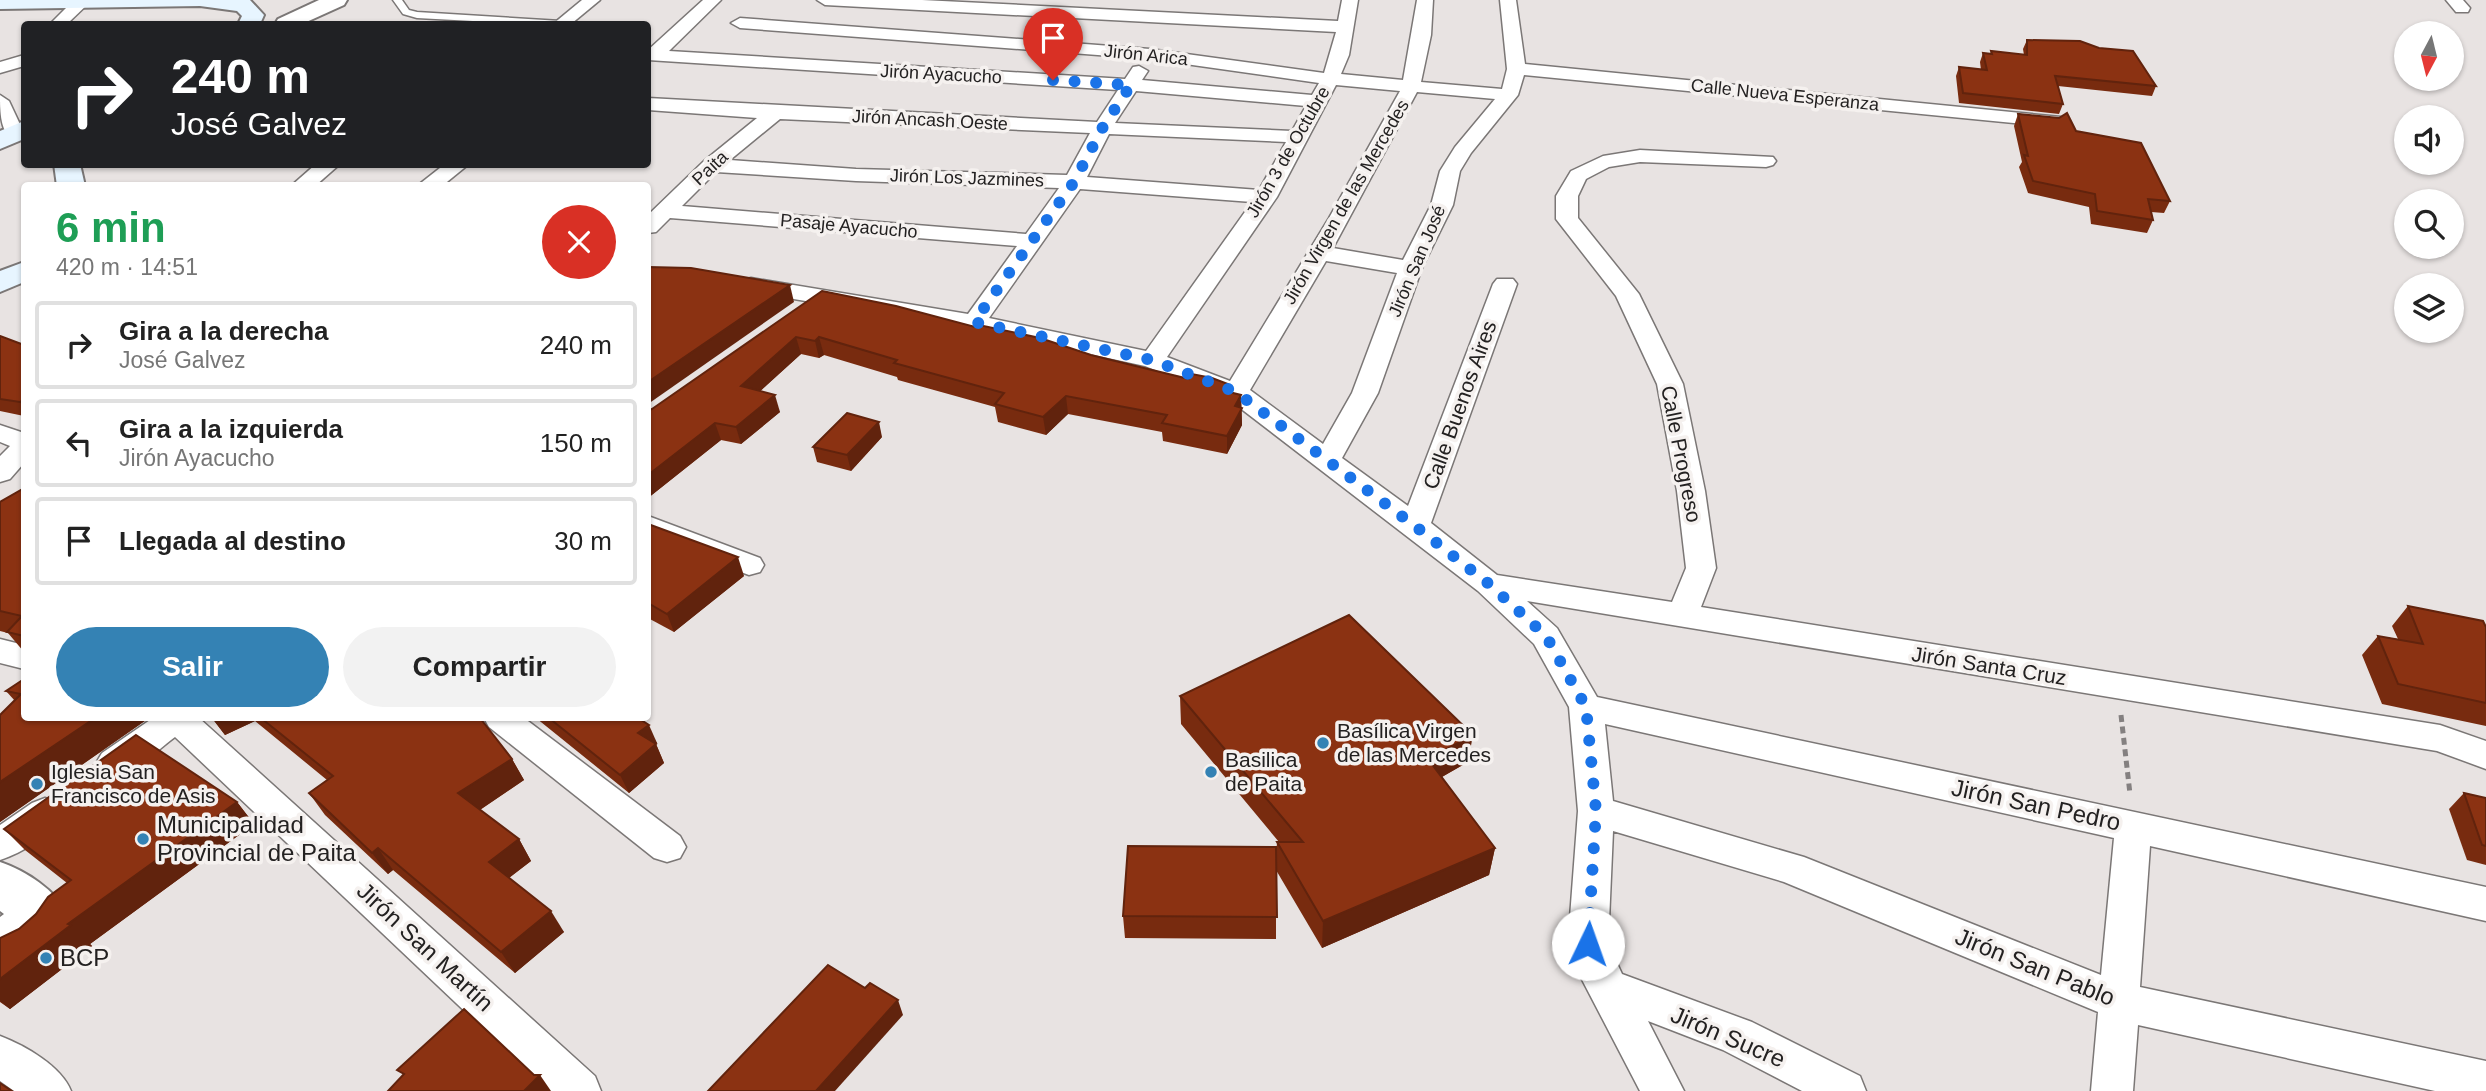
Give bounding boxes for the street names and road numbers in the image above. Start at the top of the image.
street label: Jirón Arica [1103,41,1190,69]
street label: Jirón Ayacucho [880,61,1002,87]
street label: Calle Nueva Esperanza [1690,75,1881,115]
street label: Jirón 3 de Octubre [1242,83,1334,221]
street label: Jirón Virgen de las Mercedes [1279,96,1413,308]
street label: Jirón Ancash Oeste [852,106,1008,134]
street label: Paita [688,146,733,189]
street label: Jirón Los Jazmines [890,165,1044,191]
street label: Jirón San José [1385,202,1449,320]
street label: Pasaje Ayacucho [779,210,919,242]
street label: Calle Buenos Aires [1418,318,1501,492]
street label: Calle Progreso [1657,384,1706,524]
street label: Jirón Santa Cruz [1910,642,2068,689]
street label: Jirón San Pedro [1949,773,2123,836]
street label: Jirón San Martín [352,877,499,1017]
street label: Jirón San Pablo [1952,922,2119,1011]
street label: Jirón Sucre [1667,1000,1789,1073]

